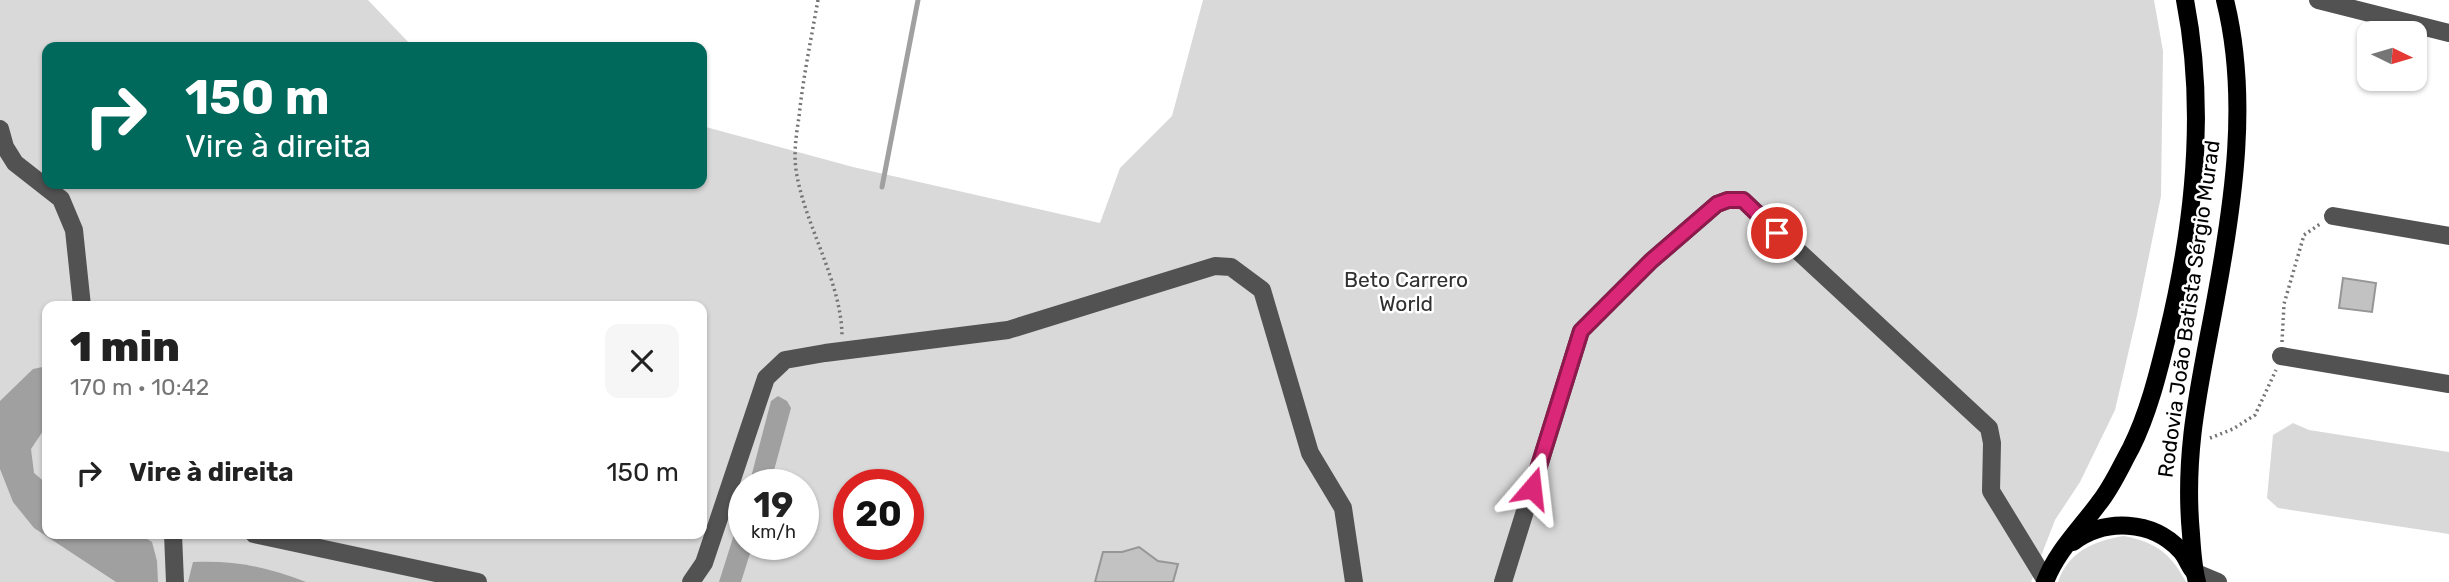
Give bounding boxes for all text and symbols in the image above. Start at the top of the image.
north arrow [2357,21,2427,91]
map controls [2357,21,2427,91]
text: 150 m [185,68,330,126]
icon: right [70,70,161,161]
text: Vire à direita [185,127,371,165]
street label: Rodovia João Batista Sérgio Murad [2152,139,2225,479]
pin [1747,203,1807,263]
icon: arrive [1758,214,1796,252]
park label: Beto Carrero World [1344,267,1468,316]
text: 1 min [70,322,180,372]
button: close [605,324,679,398]
text: 170 m · 10:42 [70,373,209,401]
position arrow [1495,451,1569,525]
icon: right [70,454,108,492]
text: Vire à direita [129,457,294,488]
text: 150 m [606,457,679,488]
speed limit sign: 20 [833,469,924,560]
text: 19 [754,484,793,526]
text: km/h [751,521,796,543]

